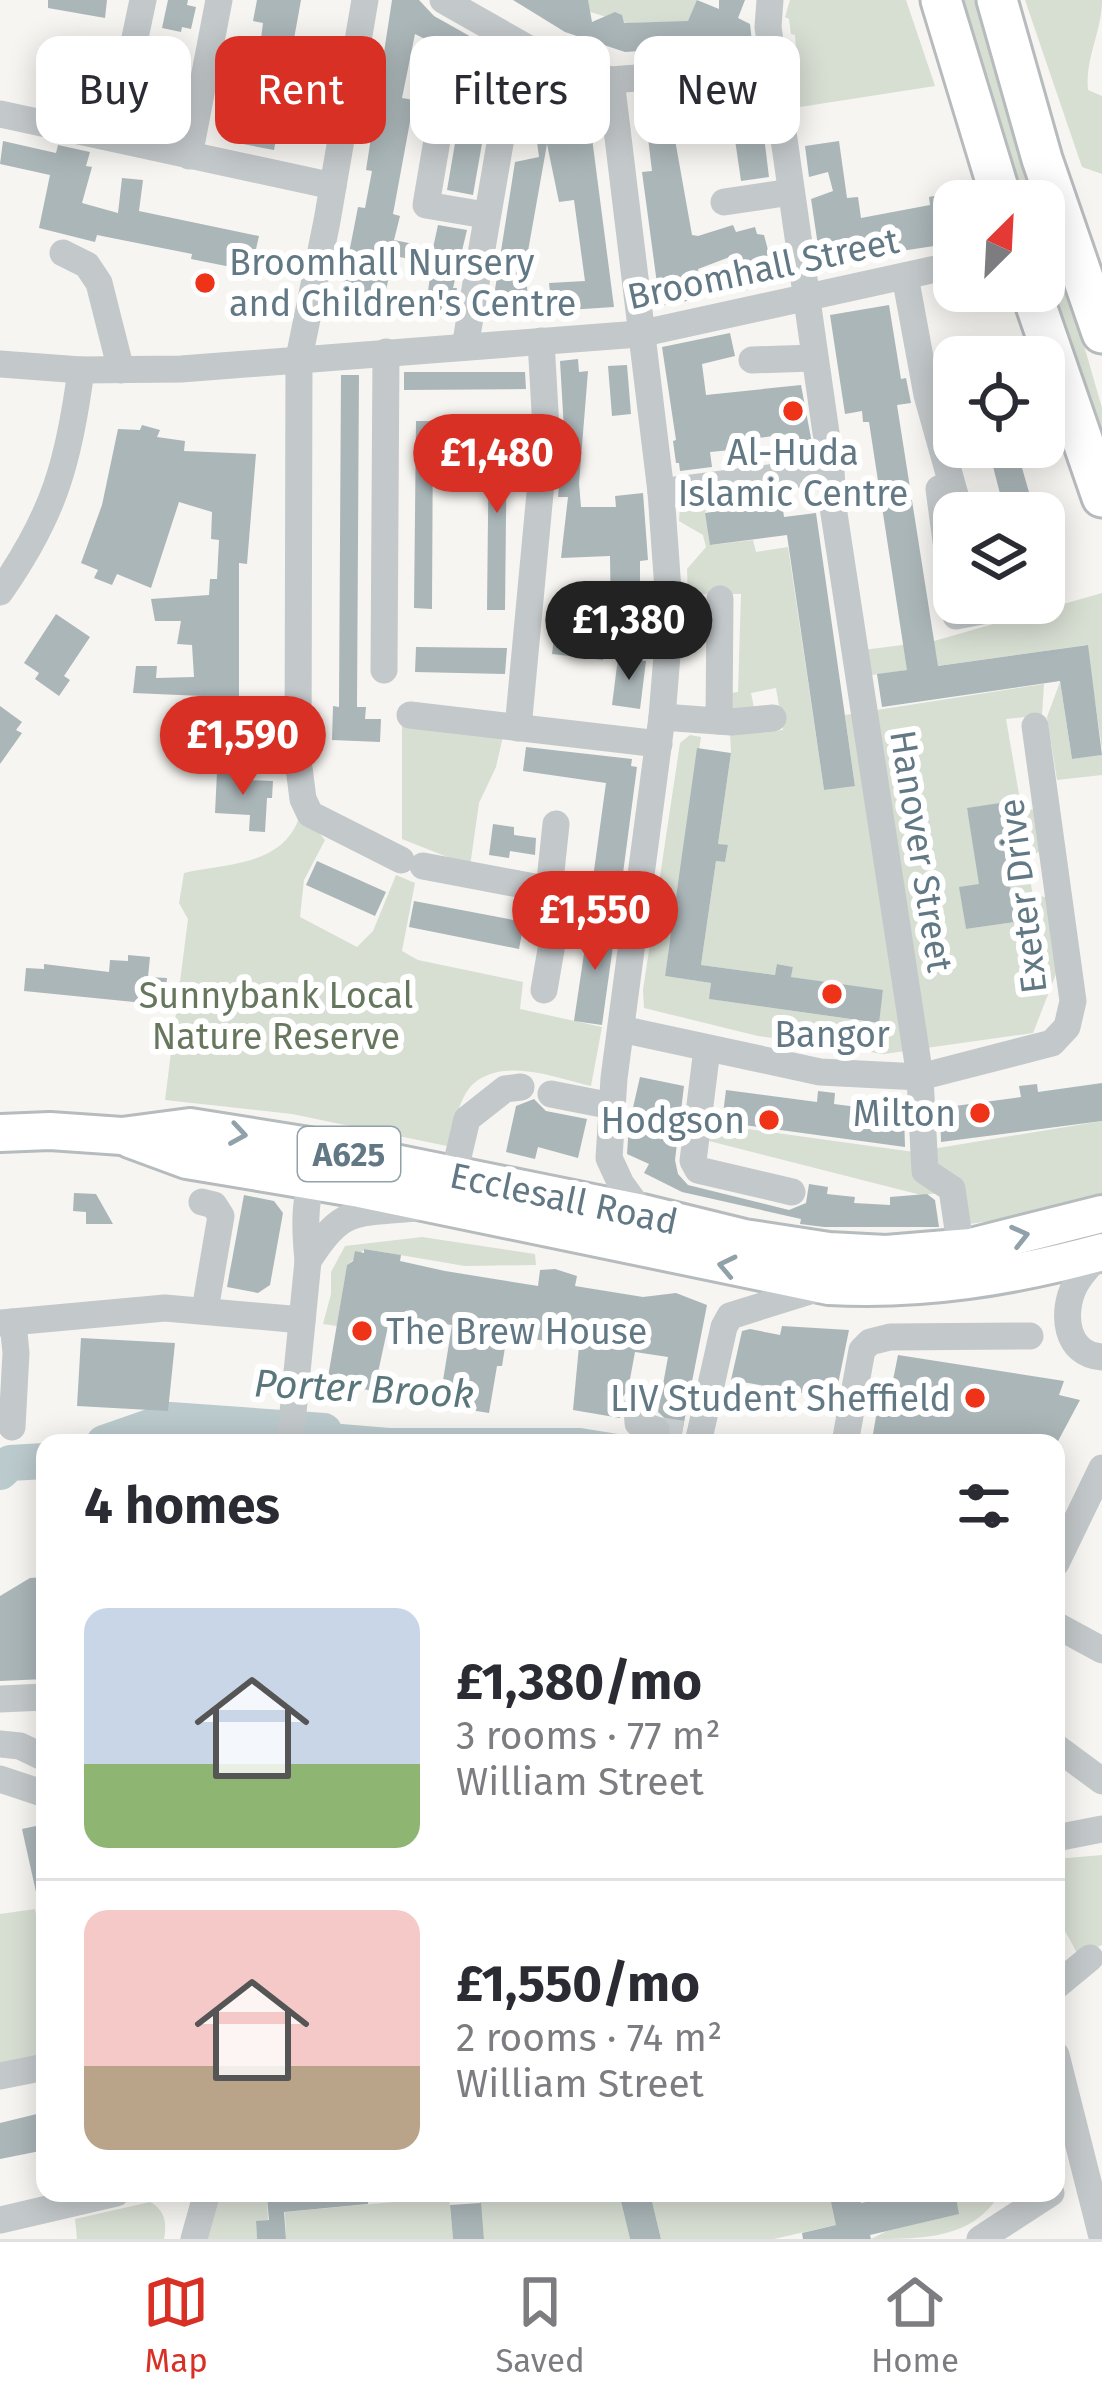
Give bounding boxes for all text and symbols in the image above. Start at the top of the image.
chip: Buy [36,36,191,144]
chip: Rent [215,36,386,144]
chip: Filters [410,36,610,144]
chip: New [634,36,800,144]
north arrow [933,180,1065,312]
map controls [933,180,1065,624]
street label: Broomhall Street [624,219,903,319]
place label: Broomhall Nursery and Children's Centre [229,241,576,326]
marker: Broomhall Nursery and Children's Centre [192,270,218,296]
button: locate [933,336,1065,468]
marker: Al-Huda Islamic Centre [780,398,806,424]
pin: £1,480 [399,414,595,516]
text: £1,480 [440,430,554,476]
place label: Al-Huda Islamic Centre [678,431,908,516]
button: layers [933,492,1065,624]
pin: £1,380 [531,581,727,683]
text: £1,380 [572,597,686,643]
pin: £1,590 [145,696,341,798]
text: £1,590 [187,712,299,758]
street label: Hanover Street [880,727,962,975]
street label: Exeter Drive [989,796,1057,996]
pin: £1,550 [497,871,693,973]
text: £1,550 [539,887,651,933]
park label: Sunnybank Local Nature Reserve [139,974,413,1059]
marker: Bangor [819,981,845,1007]
place label: Bangor [774,1013,890,1057]
place label: Milton [853,1092,956,1136]
place label: Hodgson [601,1099,745,1143]
marker: Milton [967,1100,993,1126]
marker: Hodgson [756,1107,782,1133]
one-way arrow [228,1120,248,1146]
road number: A625 [298,1127,400,1181]
street label: Ecclesall Road [446,1153,682,1245]
one-way arrow [1010,1225,1030,1250]
one-way arrow [717,1255,737,1280]
place label: The Brew House [386,1310,647,1354]
marker: The Brew House [349,1318,375,1344]
water label: Porter Brook [253,1360,475,1418]
place label: LIV Student Sheffield [610,1377,951,1421]
marker: LIV Student Sheffield [962,1385,988,1411]
icon: filters [951,1473,1017,1539]
text: 4 homes [84,1475,280,1537]
text: £1,380/mo [456,1651,702,1713]
icon: home [180,1656,324,1800]
text: 3 rooms · 77 m² [456,1713,721,1759]
text: William Street [456,1759,704,1805]
text: £1,550/mo [456,1953,700,2015]
icon: home [180,1958,324,2102]
text: 2 rooms · 74 m² [456,2015,722,2061]
text: William Street [456,2061,704,2107]
tab: Map [143,2269,209,2381]
tab: Saved [495,2269,585,2381]
tab: Home [871,2269,959,2381]

